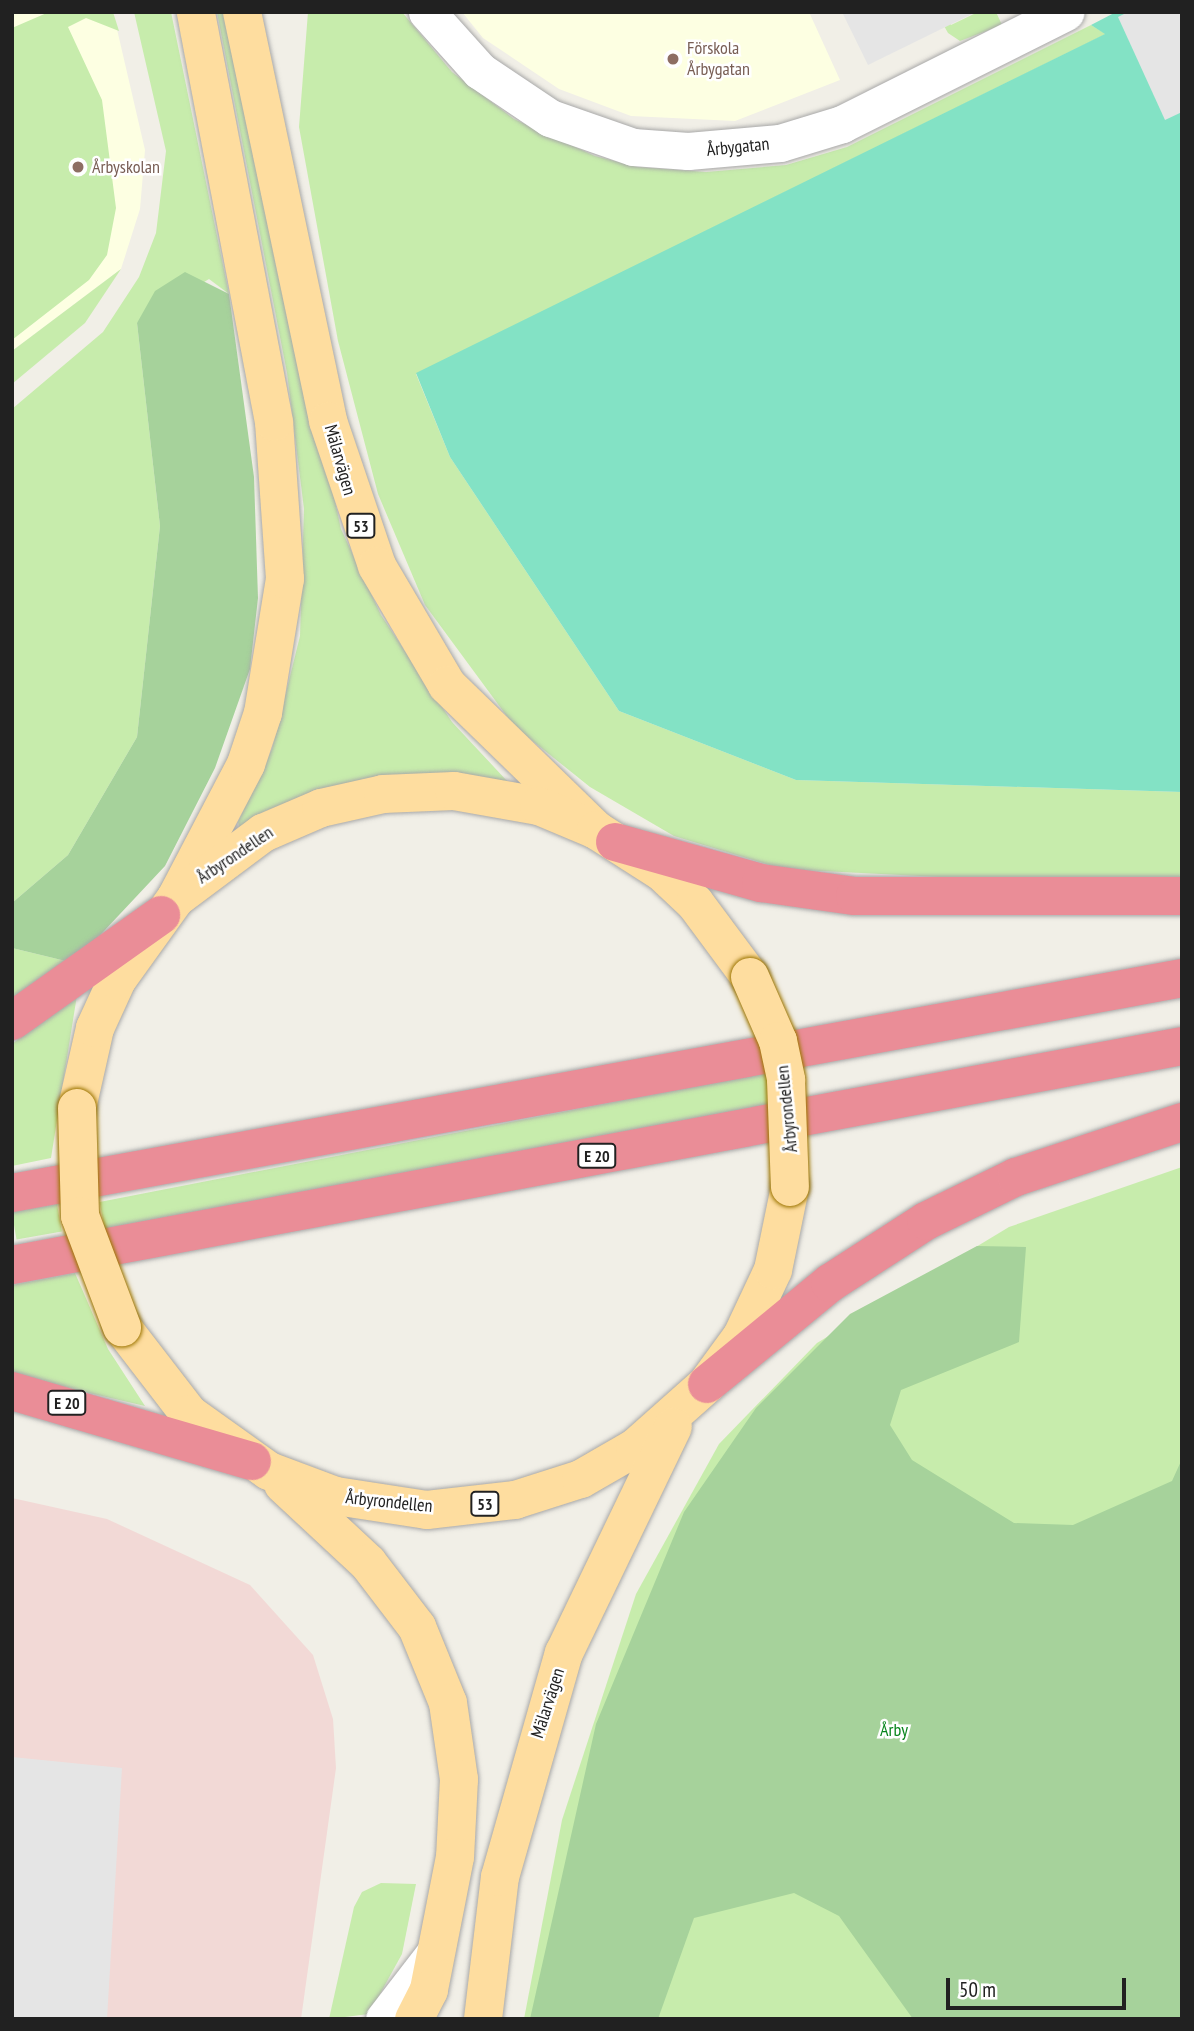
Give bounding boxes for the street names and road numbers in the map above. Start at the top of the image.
street label: Årbygatan [706,133,770,161]
street label: Mälarvägen [320,422,360,498]
road number: 53 [345,513,377,538]
street label: Årbyrondellen [193,822,277,888]
street label: Årbyrondellen [772,1064,802,1154]
road number: E 20 [576,1144,618,1168]
road number: E 20 [46,1390,88,1415]
street label: Årbyrondellen [344,1487,434,1517]
road number: 53 [469,1492,501,1516]
street label: Mälarvägen [527,1665,569,1741]

